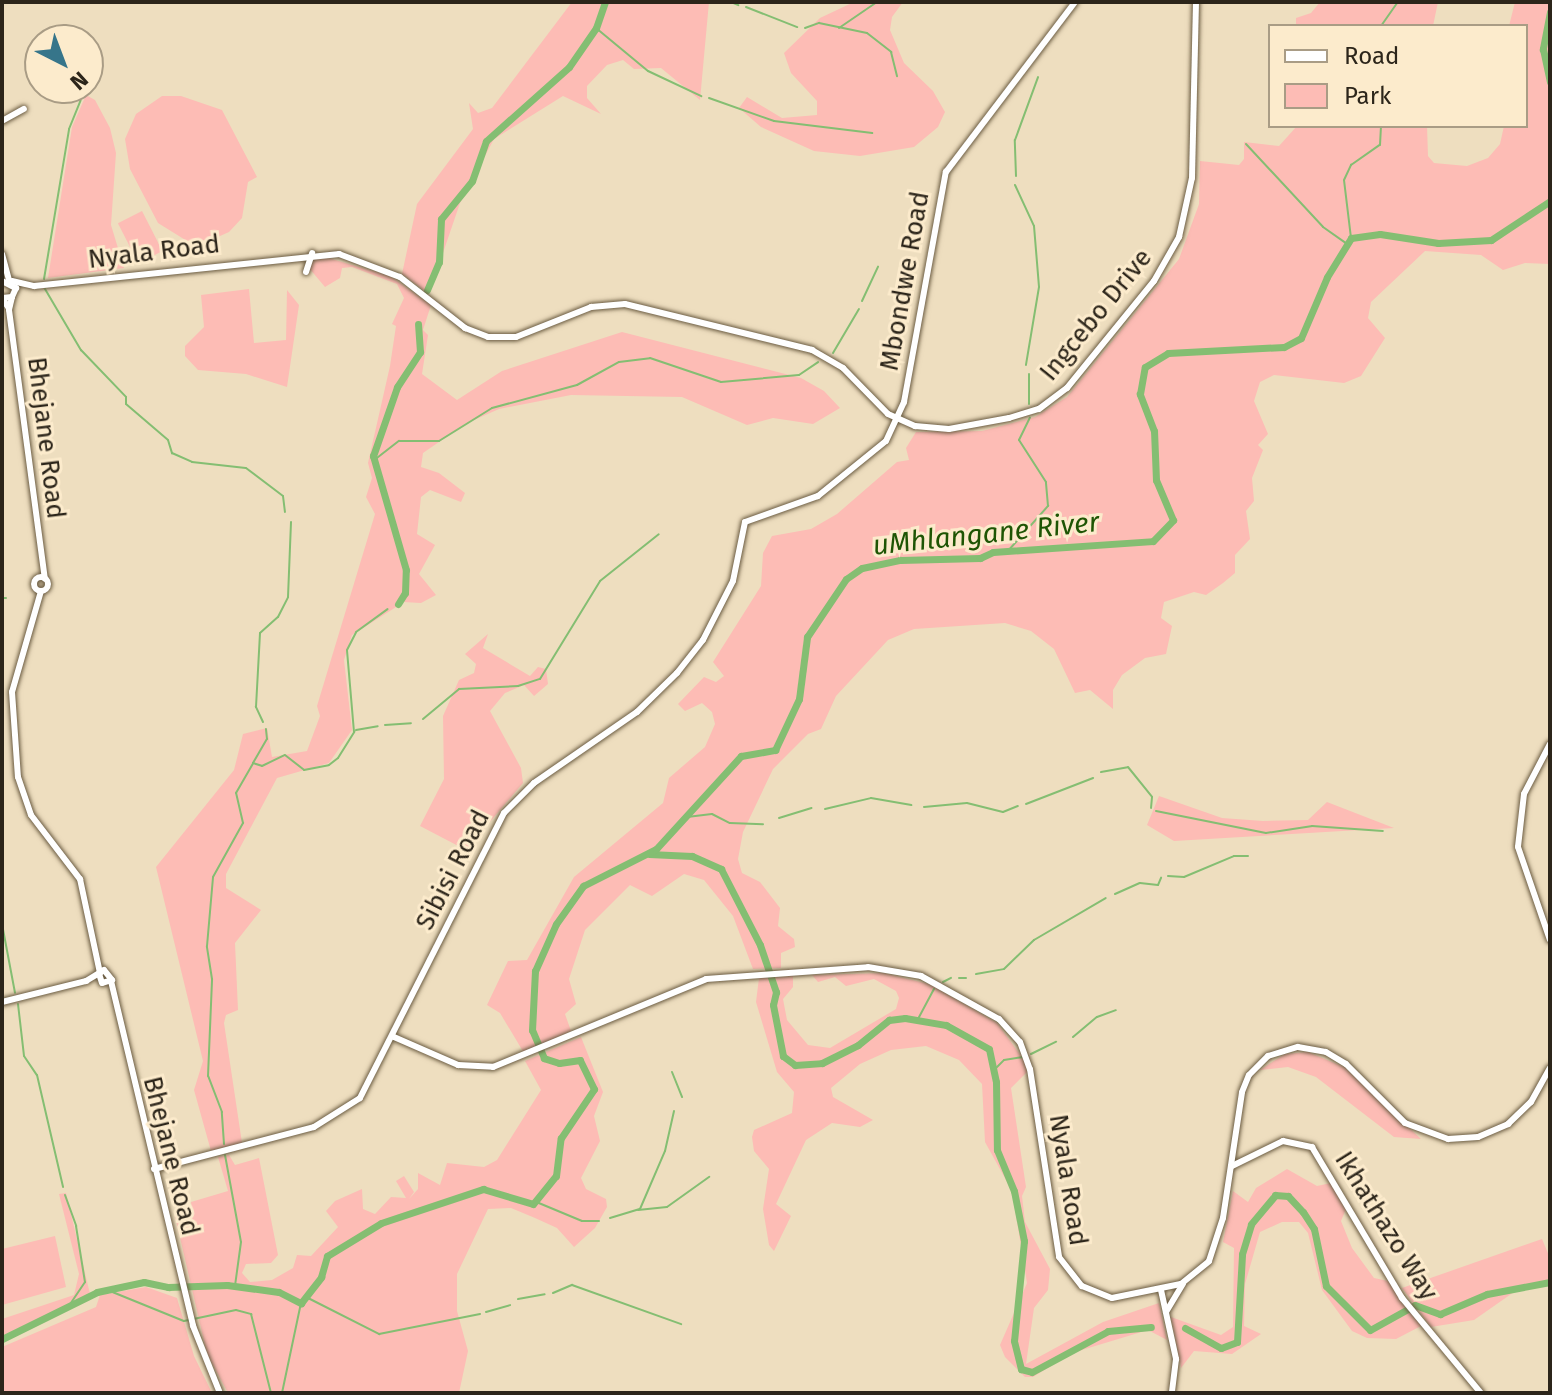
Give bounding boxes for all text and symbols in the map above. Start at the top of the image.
north arrow [24,24,104,104]
legend [1268,24,1528,128]
text: Road [1344,42,1399,70]
text: N [65,66,94,96]
text: Park [1344,82,1391,110]
street label: Mbondwe Road [874,189,936,373]
street label: Nyala Road [86,228,222,276]
street label: Ingcebo Drive [1033,243,1159,387]
street label: Bhejane Road [21,355,71,521]
water label: uMhlangane River [871,505,1101,563]
street label: Sibisi Road [409,805,497,935]
street label: Bhejane Road [136,1073,206,1239]
street label: Nyala Road [1042,1112,1094,1248]
street label: Ikhathazo Way [1328,1146,1444,1306]

